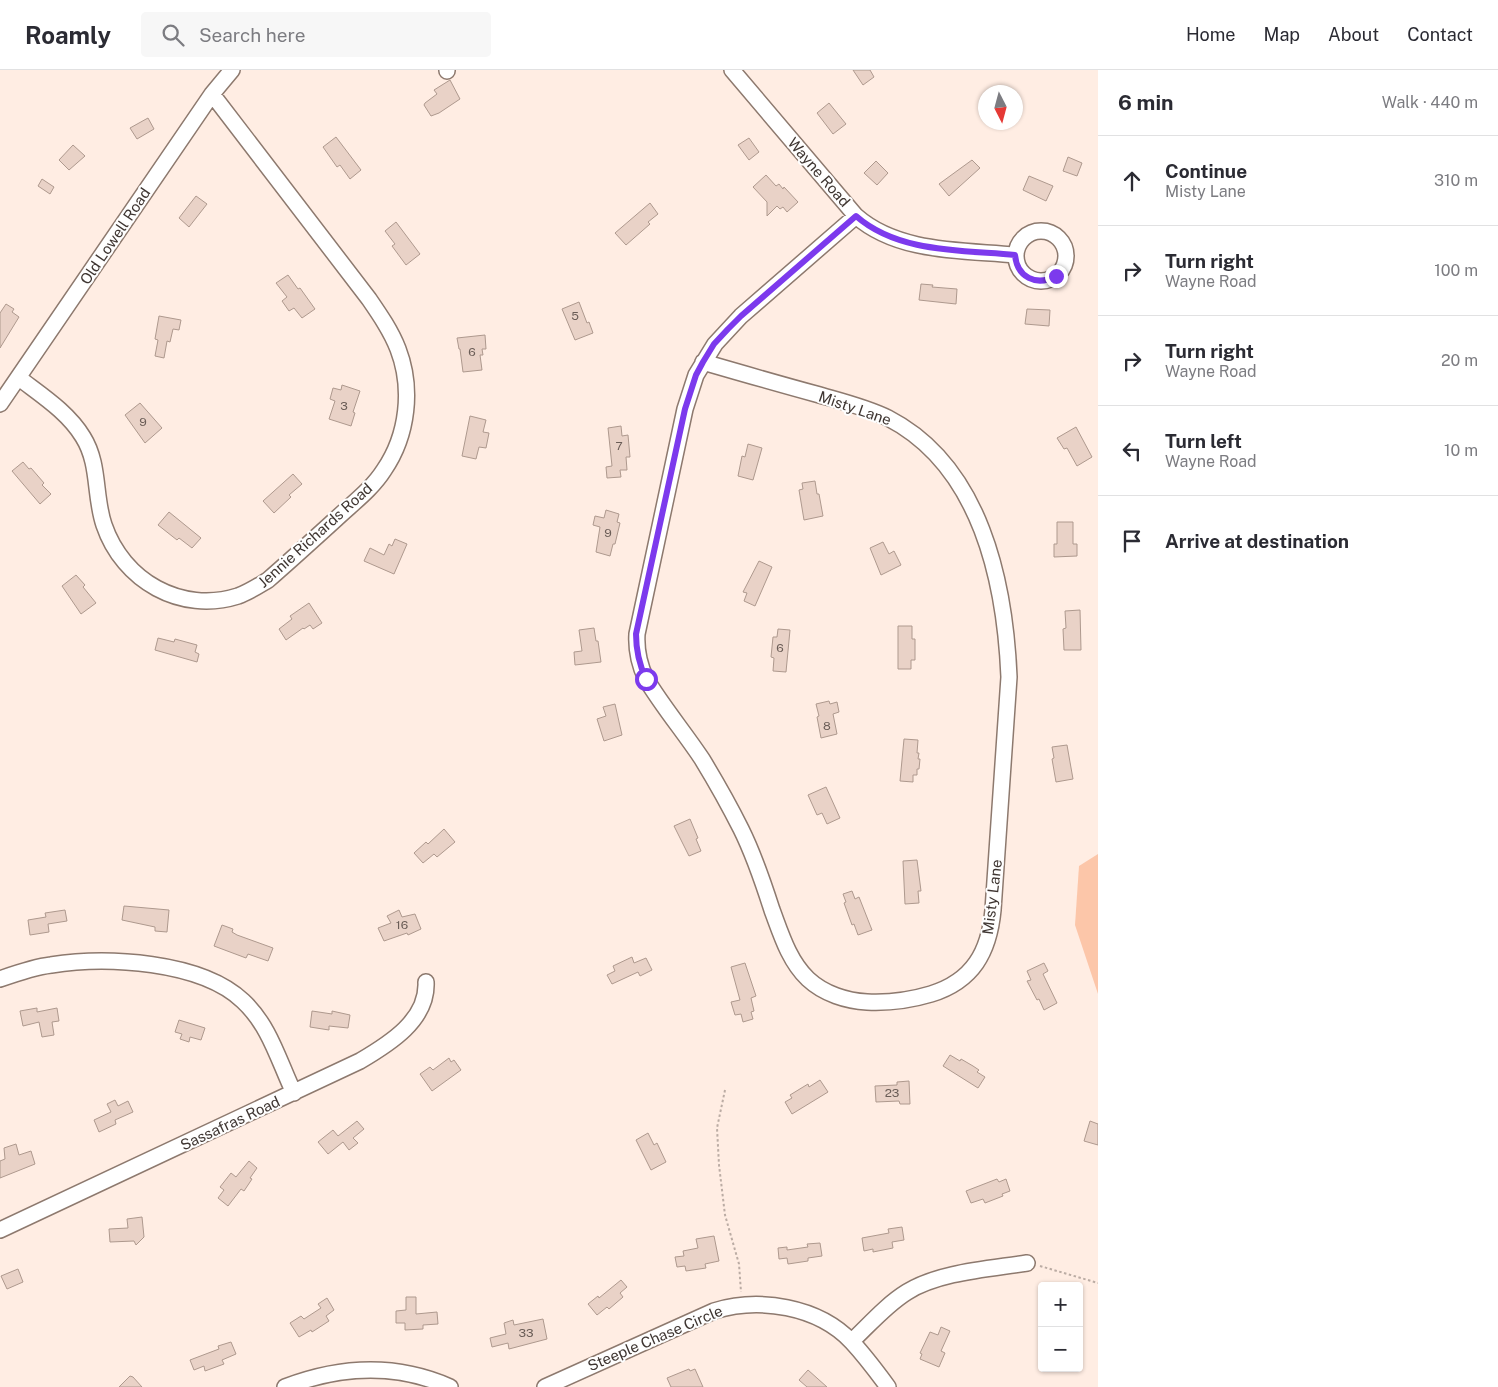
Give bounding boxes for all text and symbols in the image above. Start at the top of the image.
search box [141,12,491,57]
text: Roamly [25,21,111,49]
icon: search [159,21,187,49]
text: Search here [199,24,306,46]
text: Home [1186,24,1236,45]
text: Map [1264,24,1300,45]
text: About [1328,24,1379,45]
text: Contact [1407,24,1473,45]
north arrow [978,85,1023,130]
text: 6 min [1118,90,1174,115]
text: Walk · 440 m [1382,93,1478,112]
street label: Wayne Road [784,134,854,210]
text: Continue [1165,160,1247,182]
icon: ahead [1118,167,1146,195]
text: 310 m [1434,171,1478,190]
text: Misty Lane [1165,182,1246,201]
street label: Old Lowell Road [76,185,154,287]
text: Turn right [1165,250,1254,272]
icon: right [1118,257,1146,285]
text: 100 m [1434,261,1478,280]
route end [1045,265,1068,288]
text: Wayne Road [1165,272,1257,291]
house number: 5 [571,309,579,323]
text: Turn right [1165,340,1254,362]
house number: 6 [468,345,476,359]
icon: right [1118,347,1146,375]
text: 20 m [1441,351,1478,370]
text: Wayne Road [1165,362,1257,381]
street label: Misty Lane [816,388,894,428]
house number: 3 [340,399,348,413]
house number: 9 [139,415,147,429]
text: Turn left [1165,430,1242,452]
icon: left [1118,437,1146,465]
house number: 7 [615,439,623,453]
text: 10 m [1444,441,1478,460]
text: Wayne Road [1165,452,1257,471]
street label: Jennie Richards Road [254,479,376,591]
house number: 9 [604,526,612,540]
icon: arrive [1118,527,1146,555]
text: Arrive at destination [1165,530,1349,552]
house number: 6 [776,641,784,655]
route start [635,668,658,691]
house number: 8 [823,719,831,733]
street label: Misty Lane [979,858,1005,936]
house number: 16 [396,918,408,932]
house number: 23 [885,1086,899,1100]
street label: Sassafras Road [178,1092,282,1154]
map controls [1038,1282,1083,1372]
button: + [1038,1282,1083,1327]
street label: Steeple Chase Circle [585,1302,725,1374]
house number: 33 [518,1326,534,1340]
button: − [1038,1327,1083,1372]

